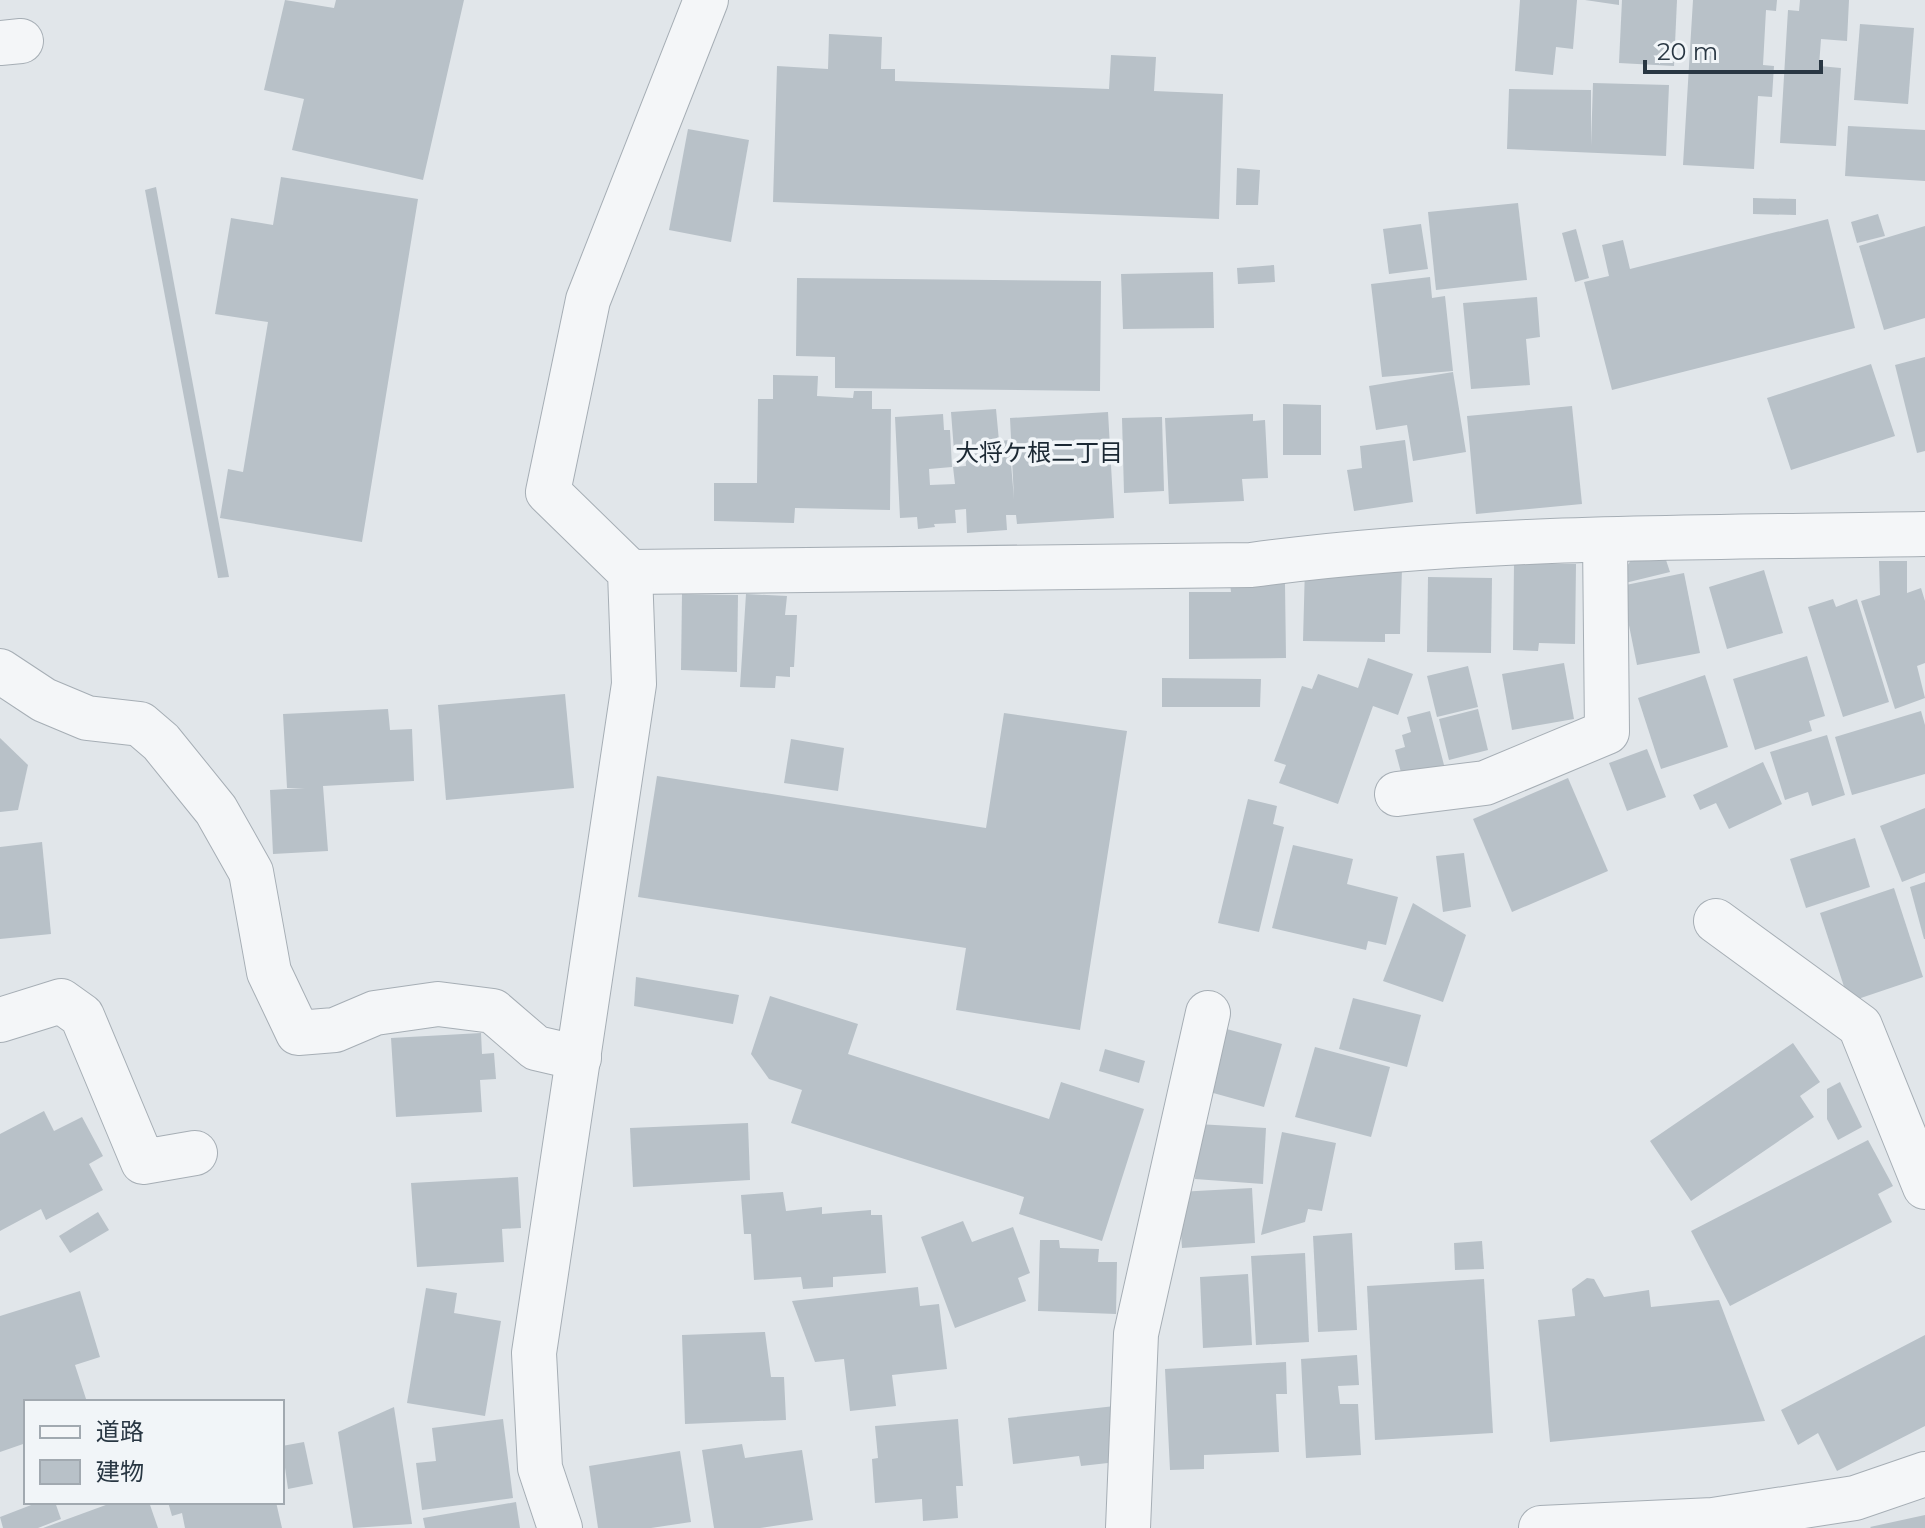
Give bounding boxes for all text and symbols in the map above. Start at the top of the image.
scale bar [1645,24,1821,74]
text: 20 m [1657,37,1718,66]
district label: 大将ケ根二丁目 [955,438,1123,467]
legend [24,1400,284,1504]
text: 道路 [96,1417,144,1446]
text: 建物 [96,1457,144,1486]

